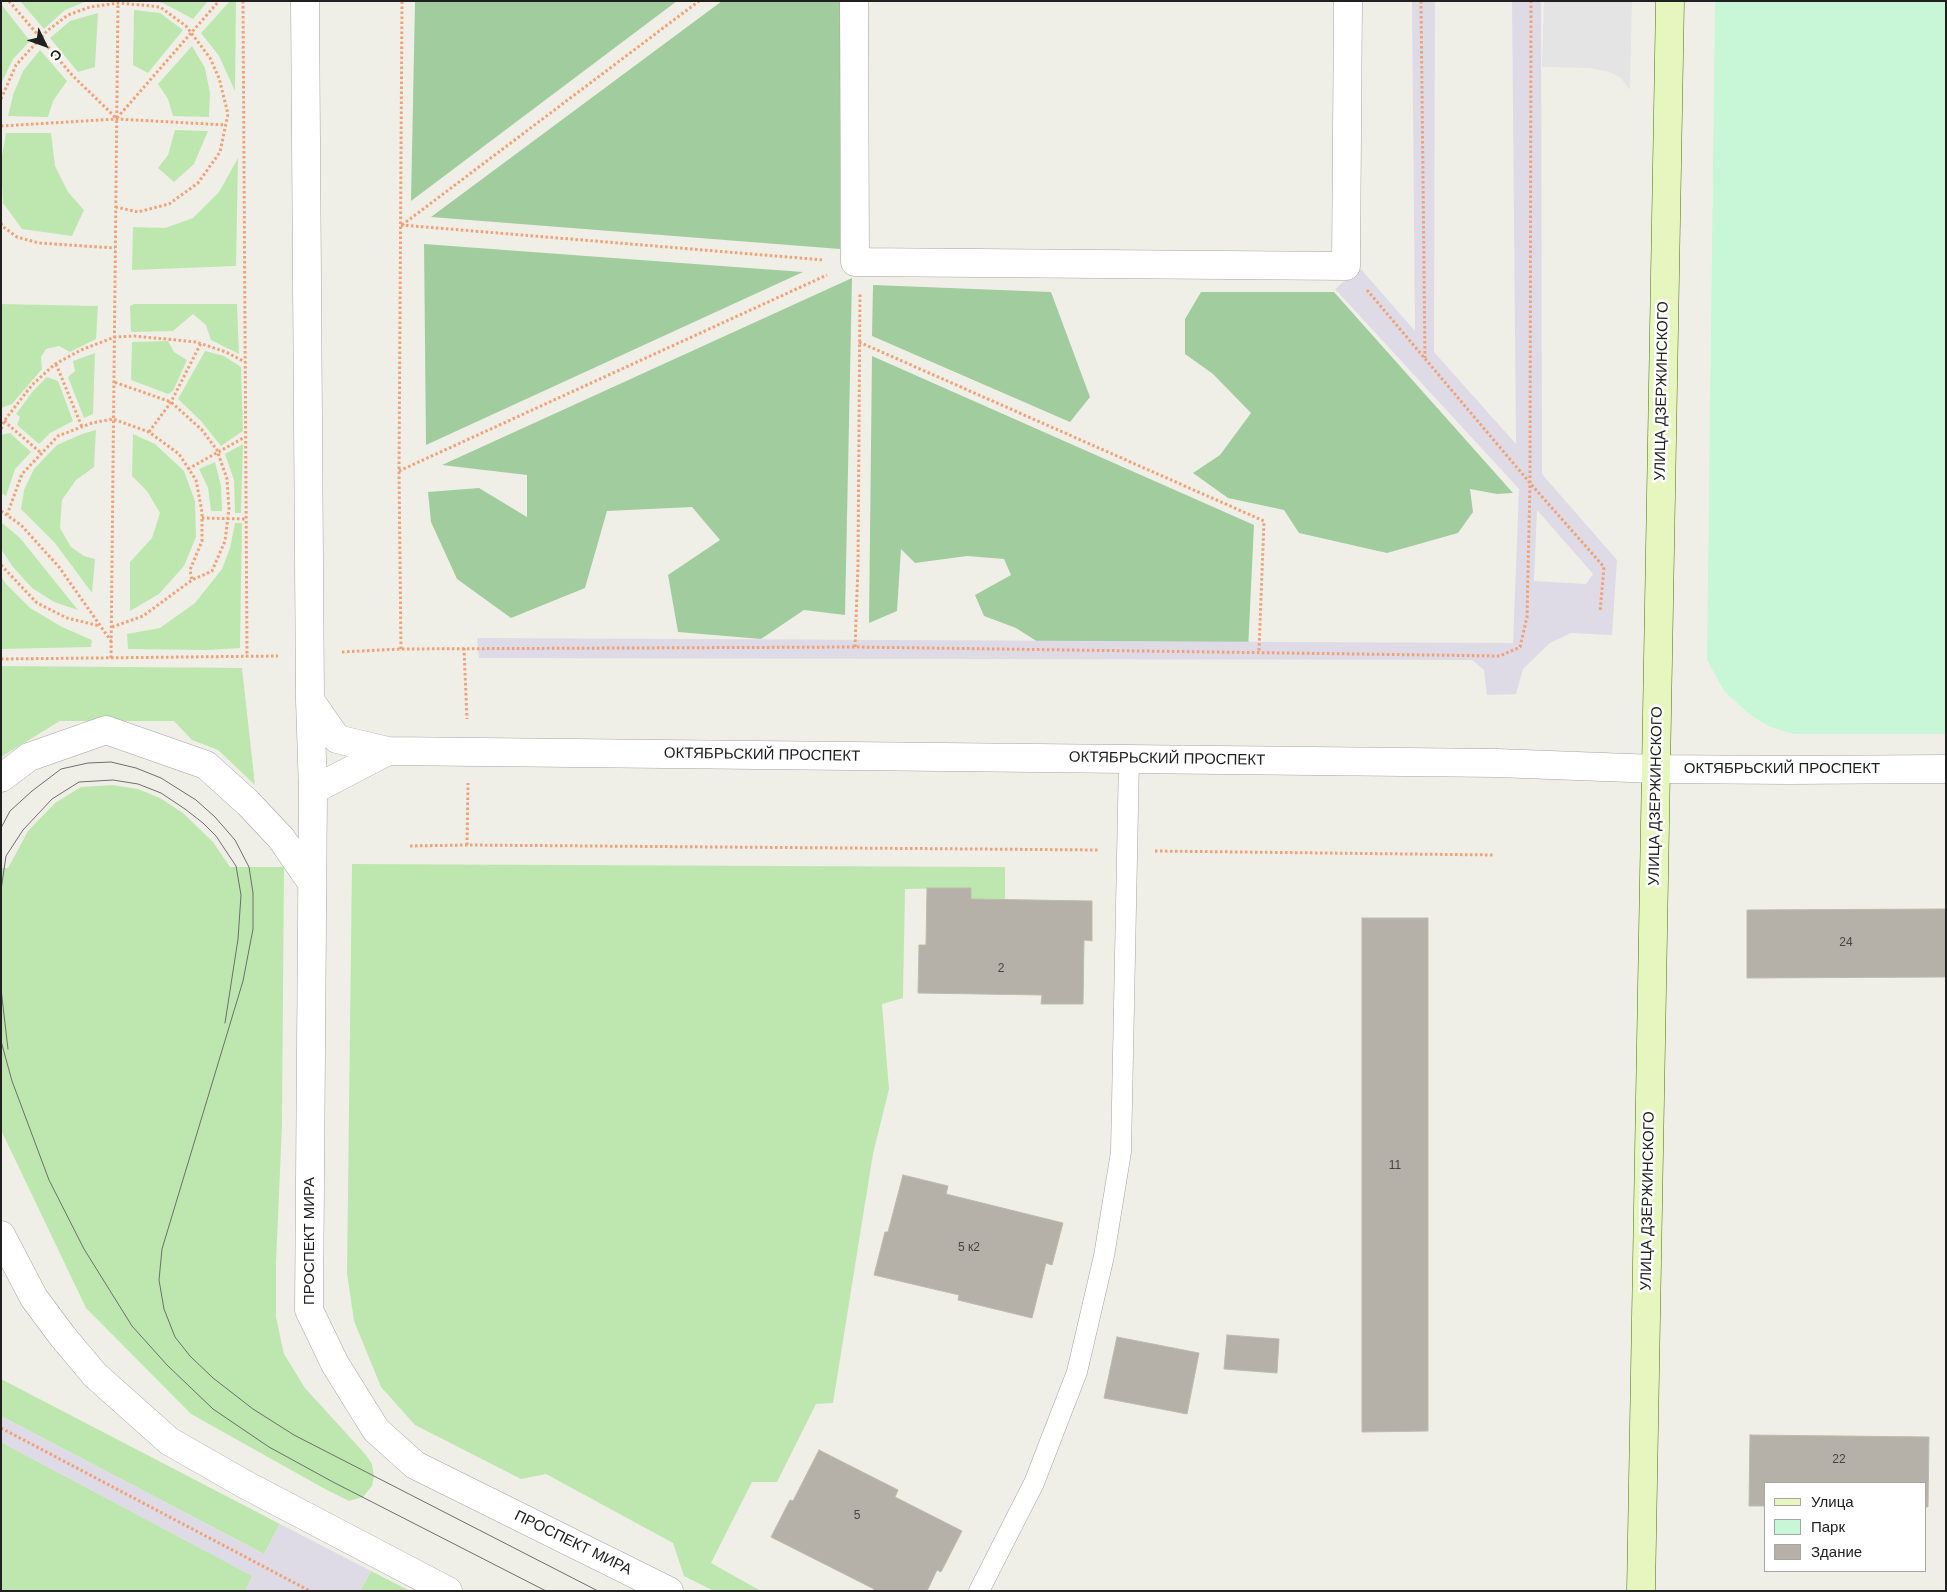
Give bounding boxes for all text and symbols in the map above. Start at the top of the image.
north arrow [20,20,70,70]
text: С [47,46,65,64]
street label: УЛИЦА ДЗЕРЖИНСКОГО [1651,301,1673,481]
street label: УЛИЦА ДЗЕРЖИНСКОГО [1645,706,1667,886]
street label: ОКТЯБРЬСКИЙ ПРОСПЕКТ [664,744,860,766]
street label: ОКТЯБРЬСКИЙ ПРОСПЕКТ [1069,748,1265,770]
street label: ОКТЯБРЬСКИЙ ПРОСПЕКТ [1684,760,1880,778]
house number: 24 [1839,936,1853,950]
house number: 2 [998,962,1004,976]
street label: УЛИЦА ДЗЕРЖИНСКОГО [1637,1111,1659,1291]
house number: 11 [1389,1159,1401,1173]
street label: ПРОСПЕКТ МИРА [301,1177,319,1305]
house number: 5 к2 [958,1241,980,1255]
house number: 22 [1832,1453,1846,1467]
legend [1764,1482,1927,1572]
text: Улица [1811,1493,1854,1510]
street label: ПРОСПЕКТ МИРА [511,1507,635,1579]
house number: 5 [854,1509,860,1523]
text: Парк [1811,1518,1845,1535]
text: Здание [1811,1543,1862,1560]

